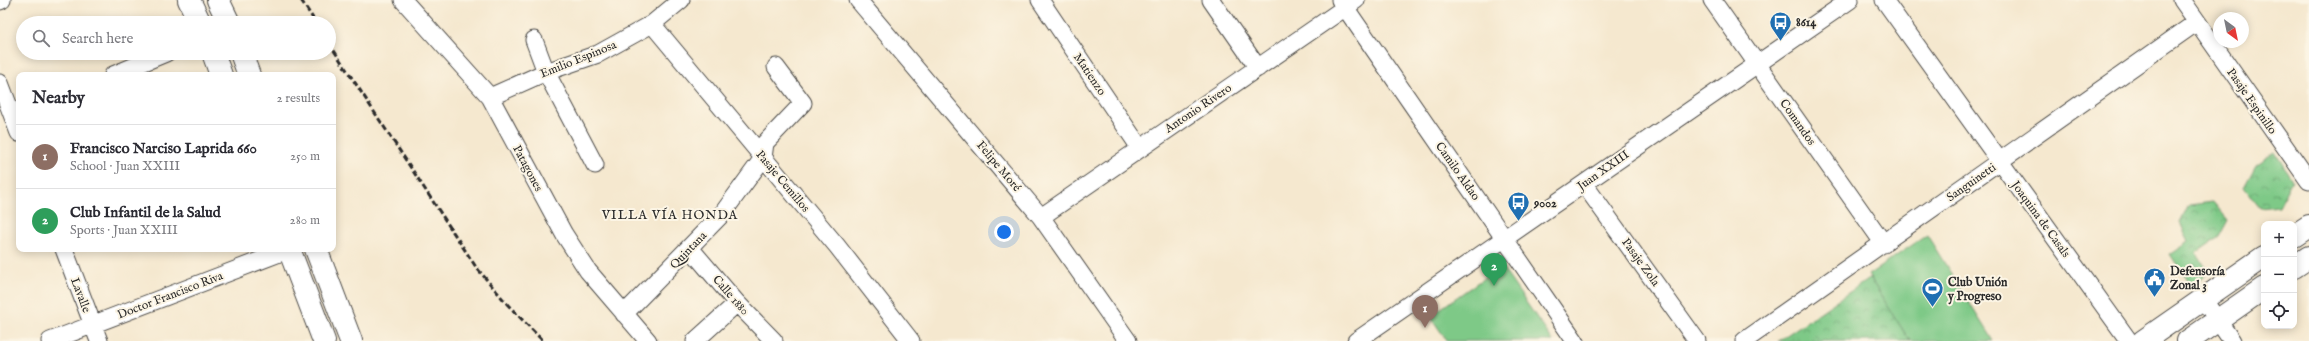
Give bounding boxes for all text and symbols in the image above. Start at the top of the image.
bus stop icon: 8614 [1767,9,1793,42]
north arrow [2213,12,2249,48]
place label: 8614 [1796,15,1817,30]
search box [16,16,336,60]
icon: search [30,27,52,49]
text: Search here [62,29,133,48]
street label: Emilio Espinosa [538,37,620,82]
street label: Matienzo [1070,50,1109,99]
street label: Pasaje Espinillo [2222,65,2280,138]
street label: Antonio Rivero [1161,80,1235,137]
text: Nearby [32,88,85,109]
text: 2 results [276,90,320,107]
street label: Comandos [1776,96,1819,148]
street label: Felipe Moré [972,138,1024,196]
text: Francisco Narciso Laprida 660 [70,139,257,158]
street label: Camilo Aldao [1432,139,1484,204]
street label: Patagones [509,142,546,194]
street label: Pasaje Cemillos [752,147,813,215]
street label: Juan XXIII [1573,147,1633,196]
text: 1 [43,148,47,165]
text: 250 m [290,148,320,165]
text: School · Juan XXIII [70,158,180,175]
street label: Sanguinetti [1944,160,1999,205]
street label: Joaquina de Casals [2006,176,2073,261]
bus stop icon: 9002 [1505,190,1531,223]
place label: 9002 [1533,196,1557,211]
text: Club Infantil de la Salud [70,203,221,222]
district label: VILLA VÍA HONDA [601,207,739,224]
text: 2 [42,212,48,229]
text: 280 m [290,212,320,229]
map controls [2261,221,2297,329]
button: + [2261,221,2297,257]
text: Sports · Juan XXIII [70,222,178,239]
your location [994,222,1014,242]
street label: Quintana [667,228,710,272]
street label: Pasaje Zola [1618,235,1664,290]
pin: 2 [1481,253,1507,286]
button: − [2261,257,2297,293]
place label: Defensoría Zonal 3 [2170,264,2226,293]
public building icon: Defensoría Zonal 3 [2141,265,2167,298]
street label: Doctor Francisco Riva [115,268,226,322]
street label: Calle 1880 [709,272,752,319]
place label: Club Unión y Progreso [1947,275,2008,305]
street label: Lavalle [67,276,94,315]
sports icon: Club Unión y Progreso [1919,276,1945,309]
button: locate [2261,293,2297,329]
pin: 1 [1412,295,1438,328]

